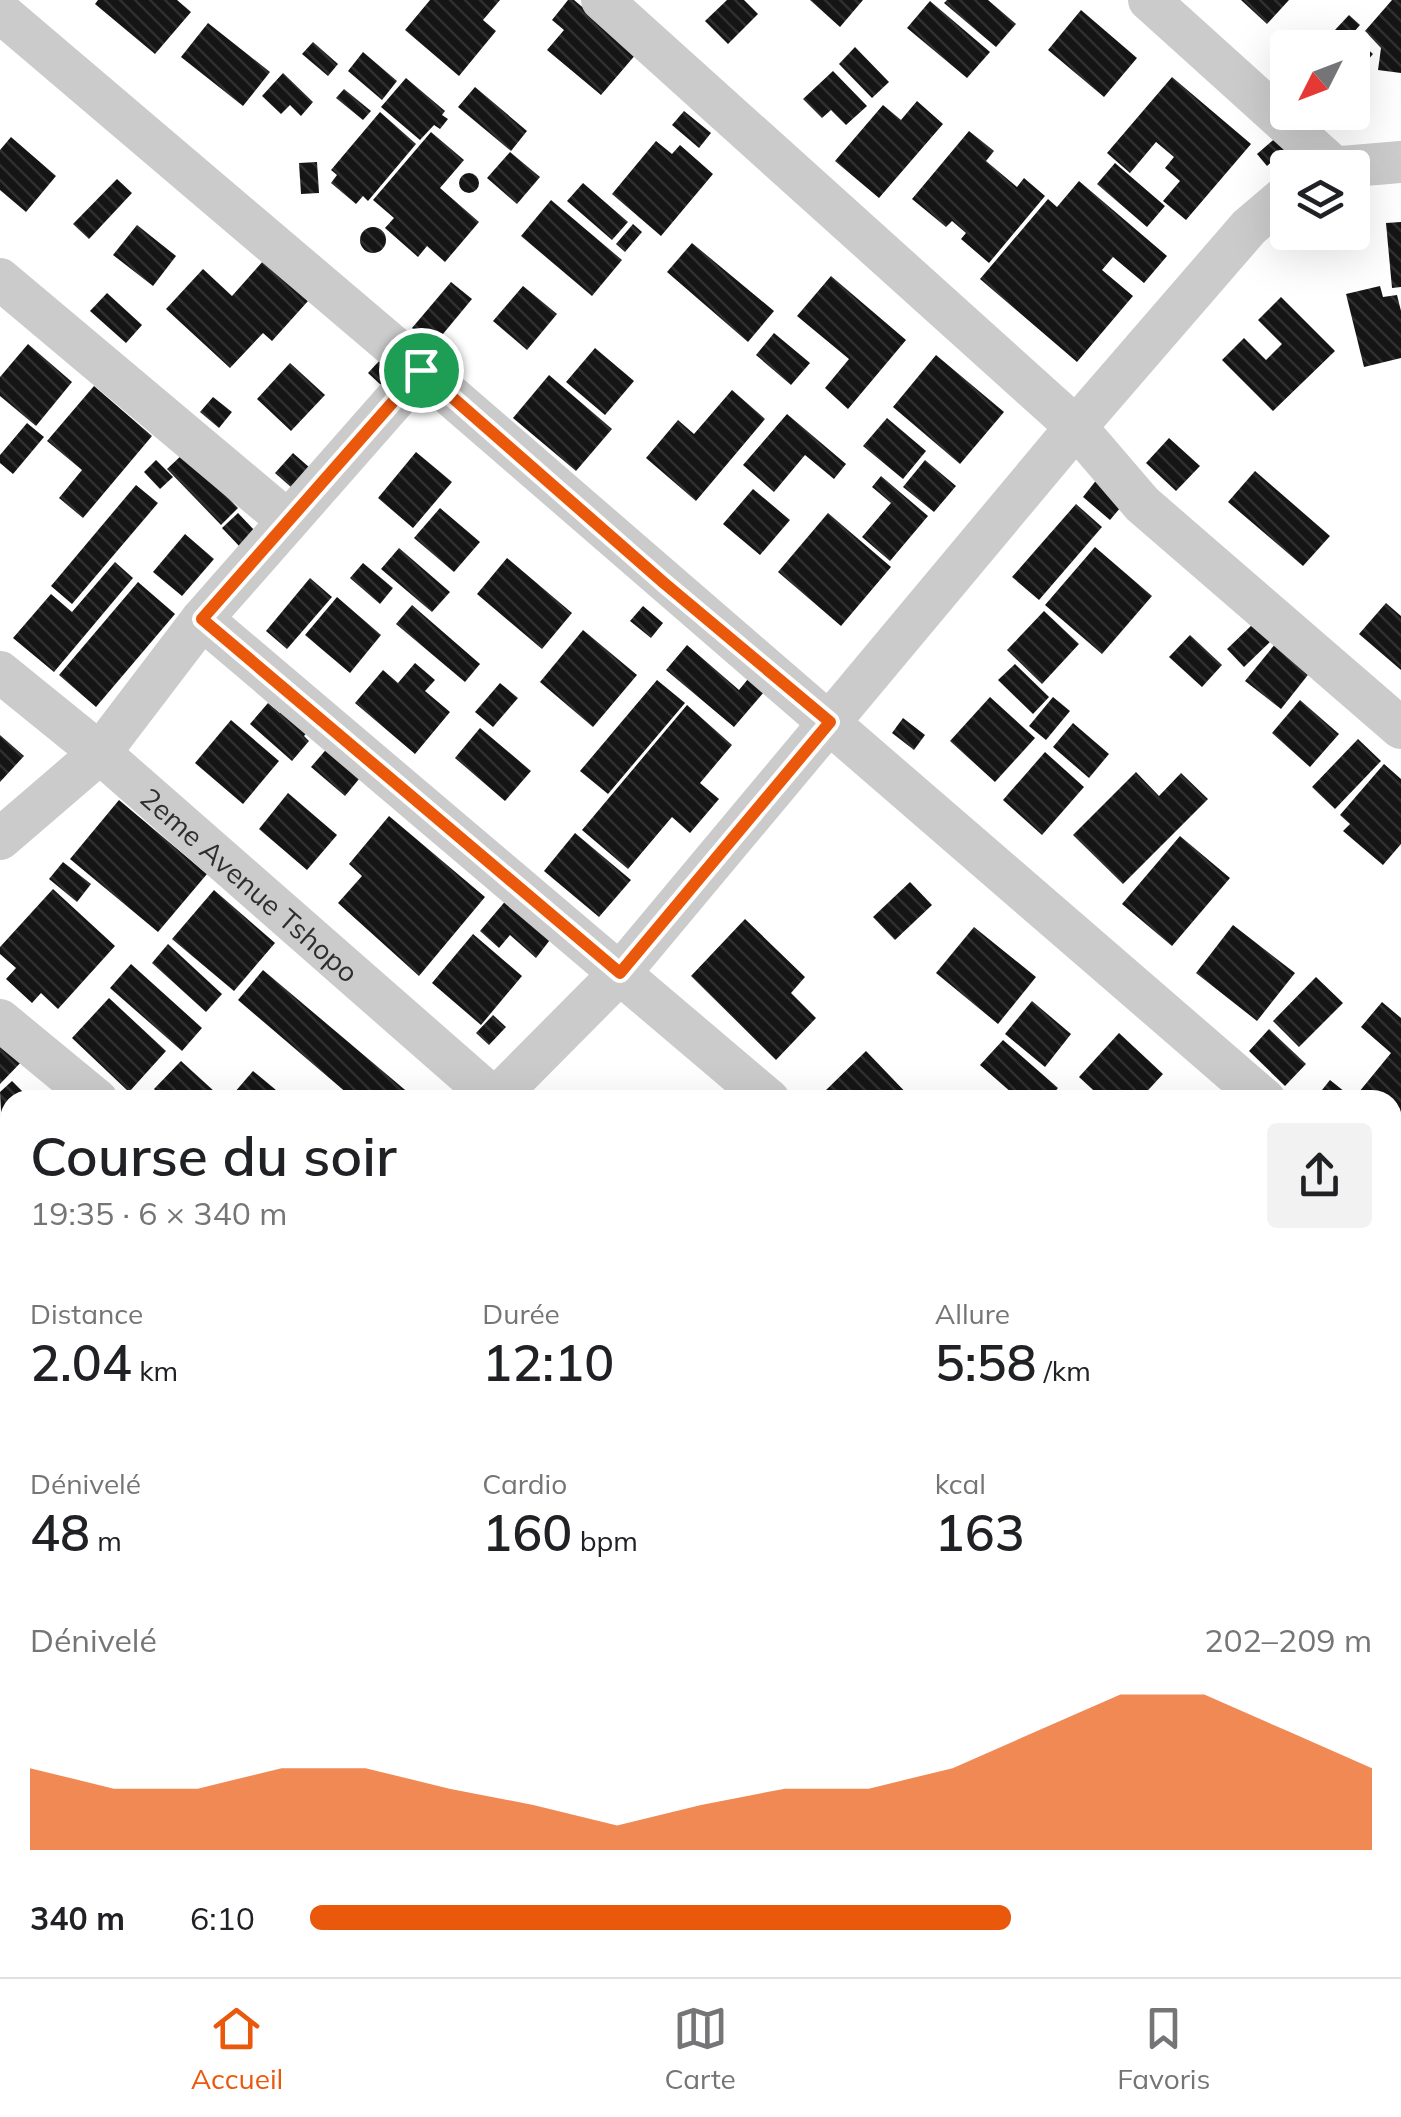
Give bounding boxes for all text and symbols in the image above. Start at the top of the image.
north arrow [1270,30,1370,130]
map controls [1270,30,1370,250]
button: layers [1270,150,1370,250]
pin [379,328,464,413]
icon: arrive [394,343,449,398]
street label: 2eme Avenue Tshopo [134,780,366,989]
text: Course du soir [30,1121,397,1190]
button: share [1267,1123,1372,1228]
text: 19:35 · 6 × 340 m [30,1193,287,1233]
text: Distance [30,1296,143,1331]
text: Durée [482,1296,560,1331]
text: Allure [935,1296,1010,1331]
text: 2.04 [30,1331,132,1394]
text: 12:10 [482,1331,614,1394]
text: 5:58 [935,1331,1037,1394]
text: km [132,1353,178,1388]
text: /km [1037,1353,1091,1388]
text: Dénivelé [30,1466,141,1501]
text: Cardio [482,1466,567,1501]
text: kcal [935,1466,986,1501]
text: 48 [30,1501,90,1564]
text: 160 [482,1501,572,1564]
text: 163 [935,1501,1025,1564]
text: m [90,1523,122,1558]
text: bpm [572,1523,638,1558]
text: Dénivelé [30,1620,157,1660]
text: 202–209 m [1204,1620,1372,1660]
text: 340 m [30,1898,125,1938]
text: 6:10 [190,1898,255,1938]
tab: Accueil [191,2001,283,2096]
tab: Carte [665,2001,736,2096]
tab: Favoris [1117,2001,1210,2096]

